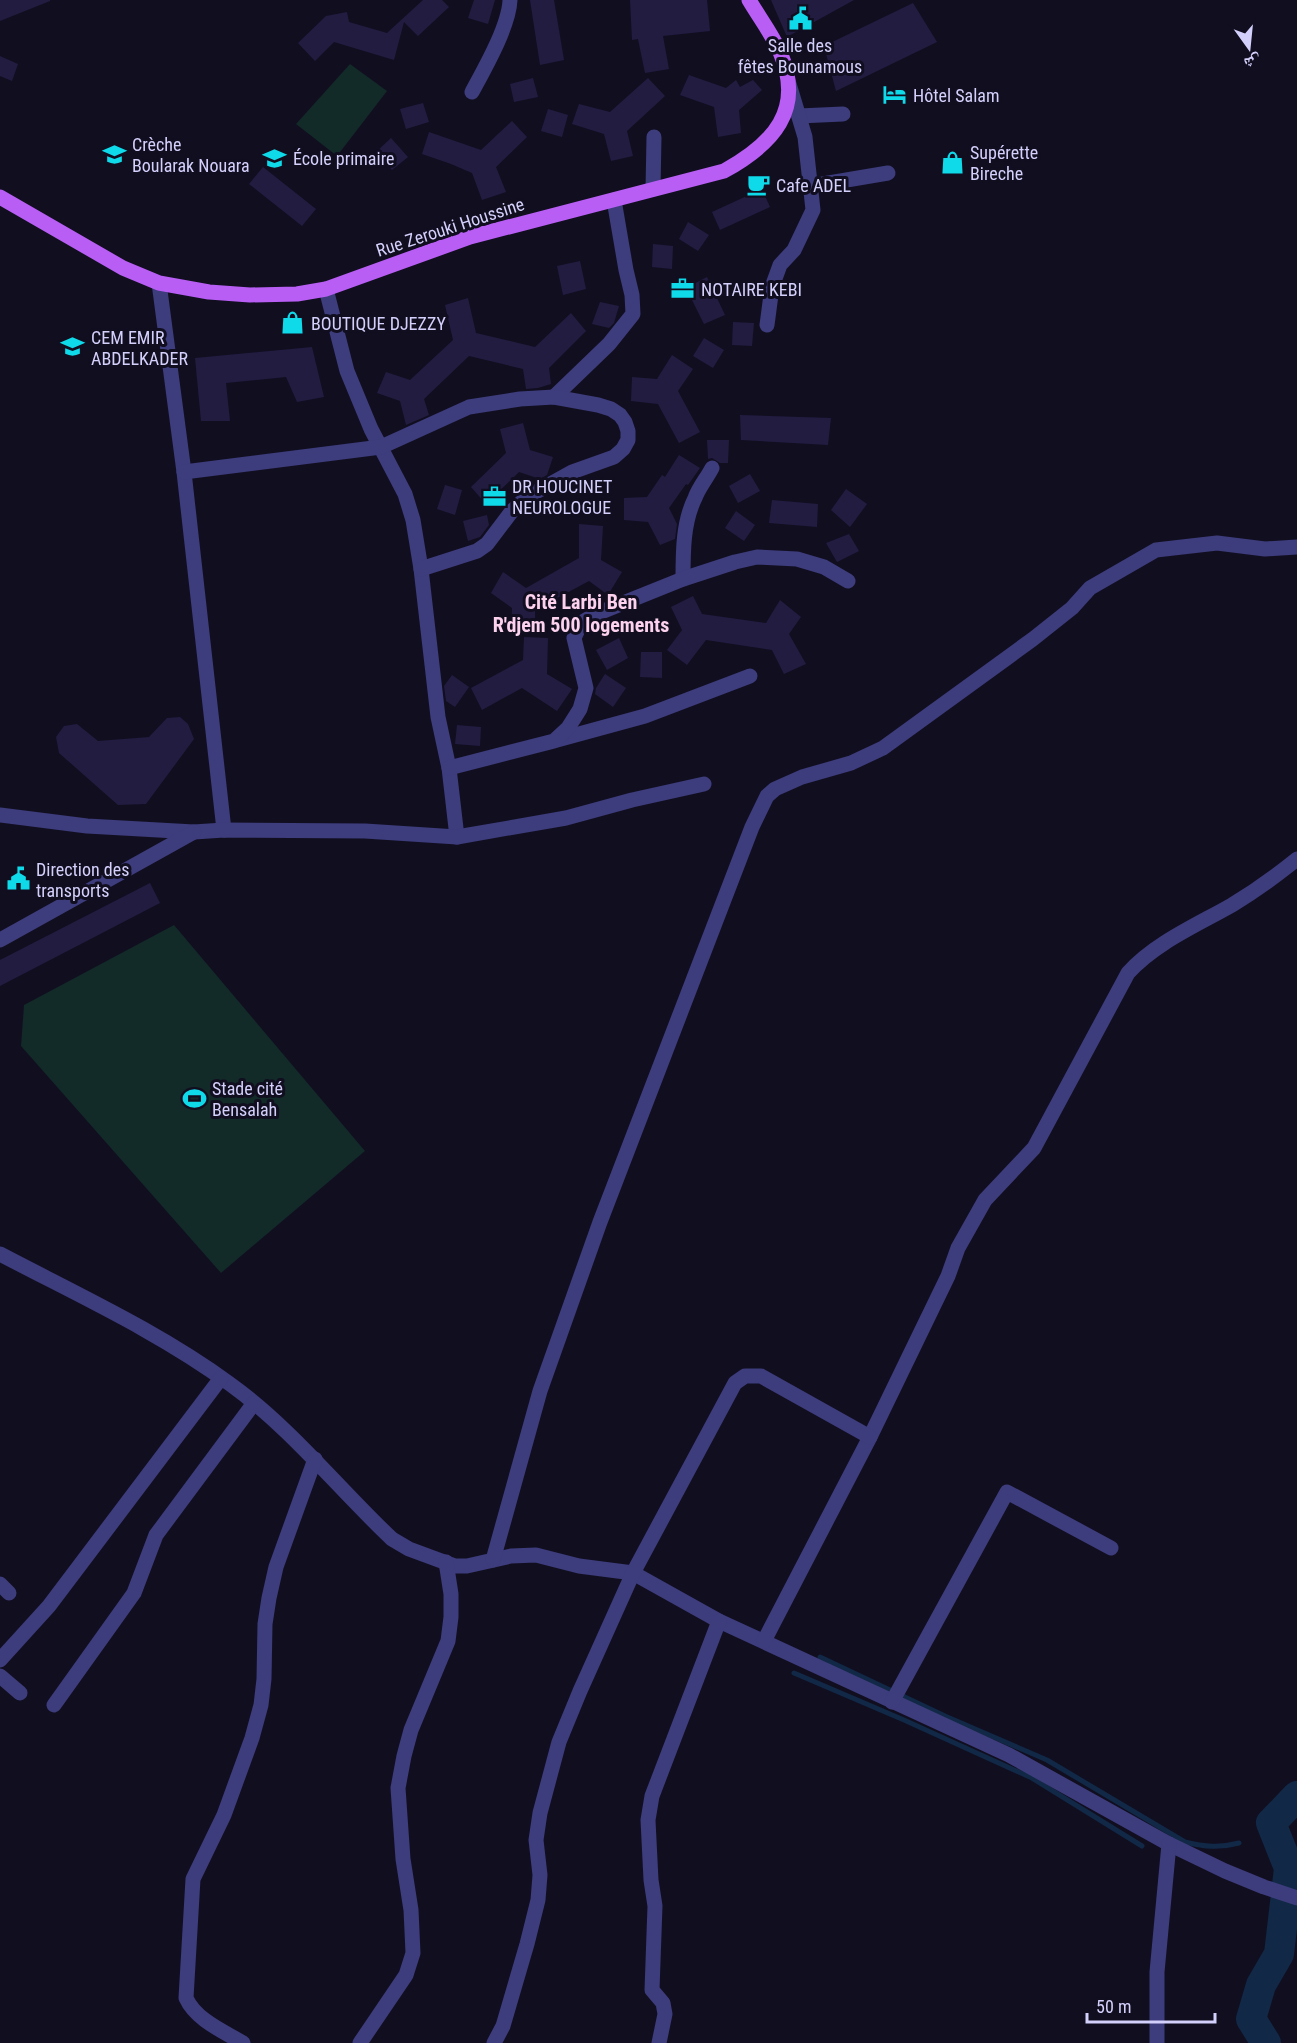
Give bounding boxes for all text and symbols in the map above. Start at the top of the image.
public building icon: Salle des fêtes Bounamous [787,6,813,32]
north arrow [1219,18,1279,78]
place label: Salle des fêtes Bounamous [738,35,862,77]
text: ش [1242,51,1263,73]
hotel icon: Hôtel Salam [882,82,908,108]
place label: Hôtel Salam [913,85,999,106]
place label: Crèche Boularak Nouara [132,134,250,176]
school or university icon: Crèche Boularak Nouara [101,141,127,167]
place label: Supérette Bireche [970,142,1038,184]
school or university icon: École primaire [262,145,288,171]
place label: École primaire [293,148,394,169]
shop icon: Supérette Bireche [939,149,965,175]
cafe icon: Cafe ADEL [745,172,771,198]
place label: Cafe ADEL [776,175,851,196]
street label: Rue Zerouki Houssine [373,193,527,261]
office icon: NOTAIRE KEBI [670,276,696,302]
place label: NOTAIRE KEBI [701,279,802,300]
shop icon: BOUTIQUE DJEZZY [280,310,306,336]
place label: BOUTIQUE DJEZZY [311,313,446,334]
place label: CEM EMIR ABDELKADER [91,327,188,369]
school or university icon: CEM EMIR ABDELKADER [60,334,86,360]
place label: DR HOUCINET NEUROLOGUE [512,476,612,518]
office icon: DR HOUCINET NEUROLOGUE [481,483,507,509]
district label: Cité Larbi Ben R'djem 500 logements [493,590,669,637]
place label: Direction des transports [36,859,129,901]
public building icon: Direction des transports [5,866,31,892]
place label: Stade cité Bensalah [212,1078,283,1120]
sports icon: Stade cité Bensalah [181,1085,207,1111]
scale bar [1087,1986,1214,2024]
text: 50 m [1096,1996,1131,2017]

